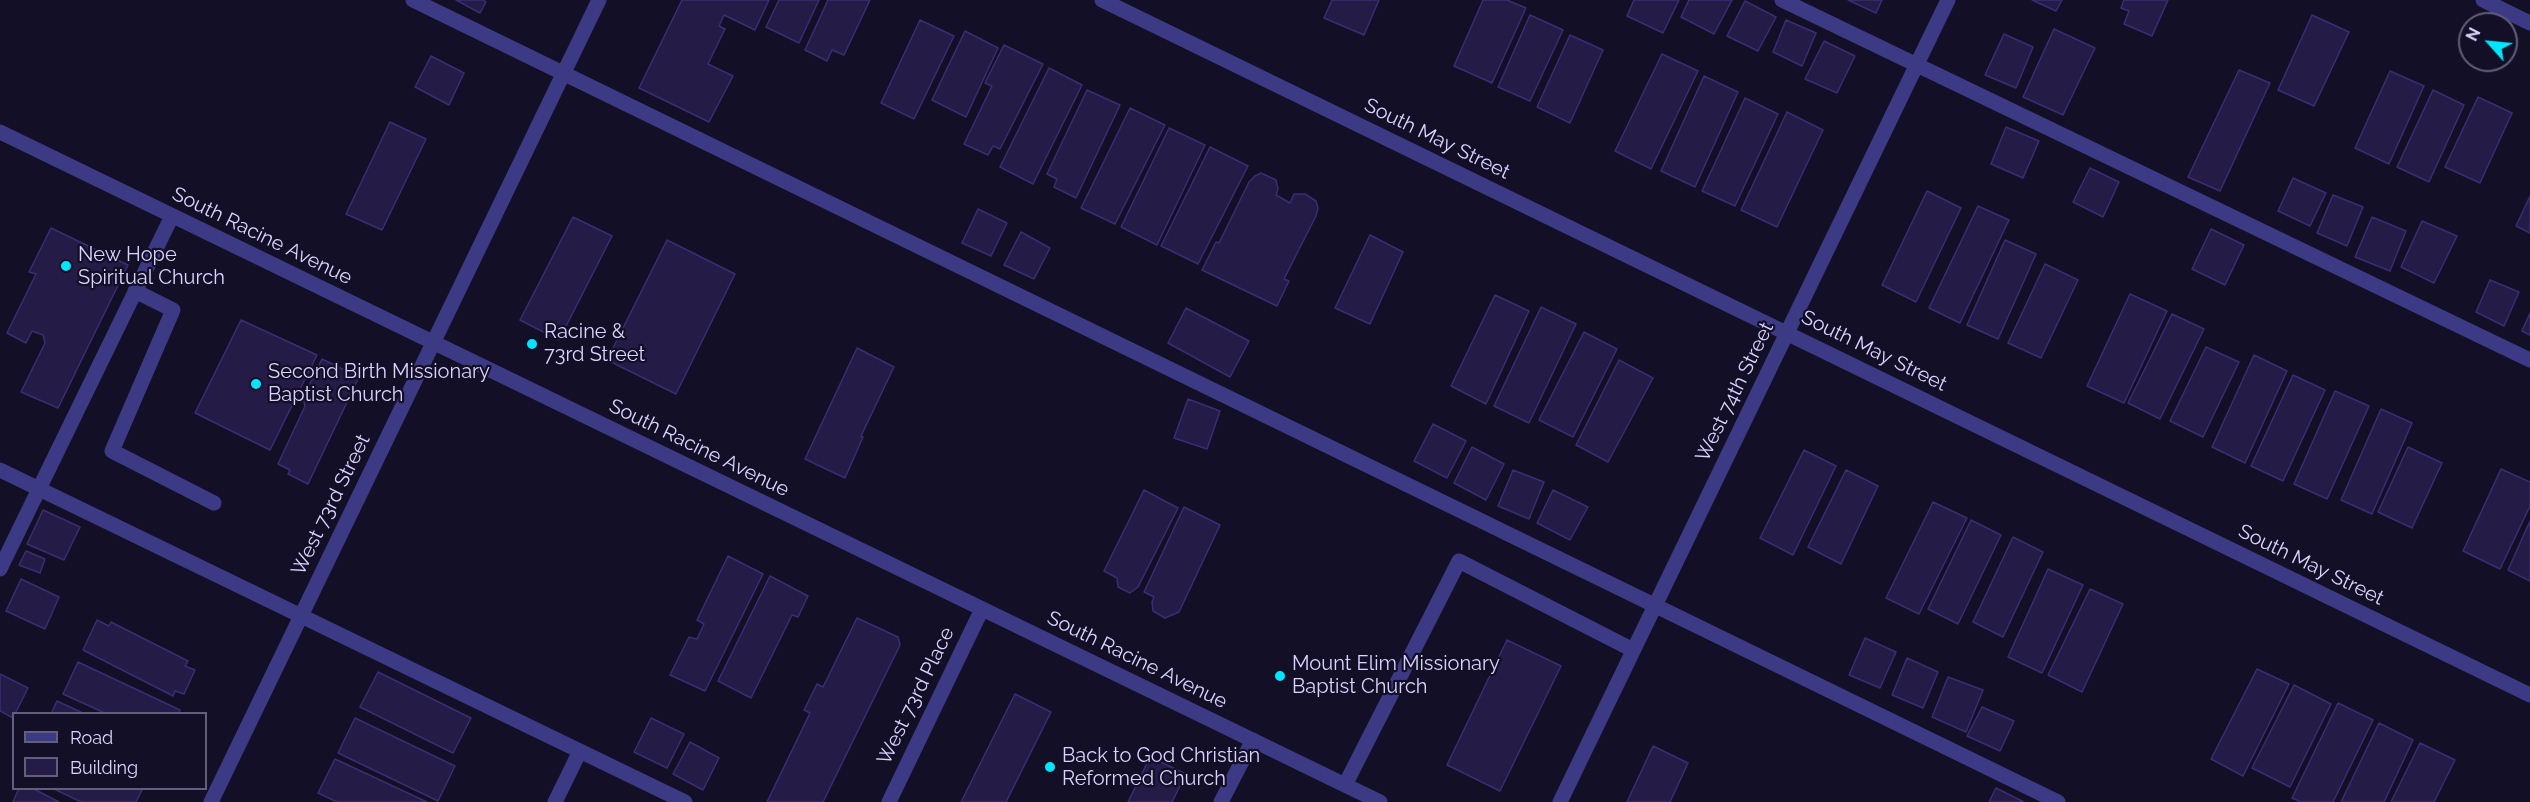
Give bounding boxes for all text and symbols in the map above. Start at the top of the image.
north arrow [2458,12,2518,72]
text: N [2462,25,2485,44]
street label: South May Street [1360,93,1514,185]
street label: South Racine Avenue [168,182,356,290]
place label: New Hope Spiritual Church [78,243,225,290]
marker: New Hope Spiritual Church [59,259,73,273]
street label: South May Street [1797,305,1951,397]
street label: West 74th Street [1691,318,1779,466]
place label: Racine & 73rd Street [544,320,645,367]
marker: Racine & 73rd Street [525,337,539,351]
place label: Second Birth Missionary Baptist Church [268,360,490,407]
marker: Second Birth Missionary Baptist Church [249,377,263,391]
street label: South Racine Avenue [605,394,793,502]
street label: West 73rd Street [286,431,376,579]
street label: South May Street [2234,519,2388,611]
street label: South Racine Avenue [1043,606,1231,714]
street label: West 73rd Place [872,623,960,769]
place label: Mount Elim Missionary Baptist Church [1292,652,1500,699]
marker: Mount Elim Missionary Baptist Church [1273,669,1287,683]
legend [12,712,207,790]
text: Road [70,727,113,748]
place label: Back to God Christian Reformed Church [1062,744,1260,791]
text: Building [70,757,138,778]
marker: Back to God Christian Reformed Church [1043,760,1057,774]

